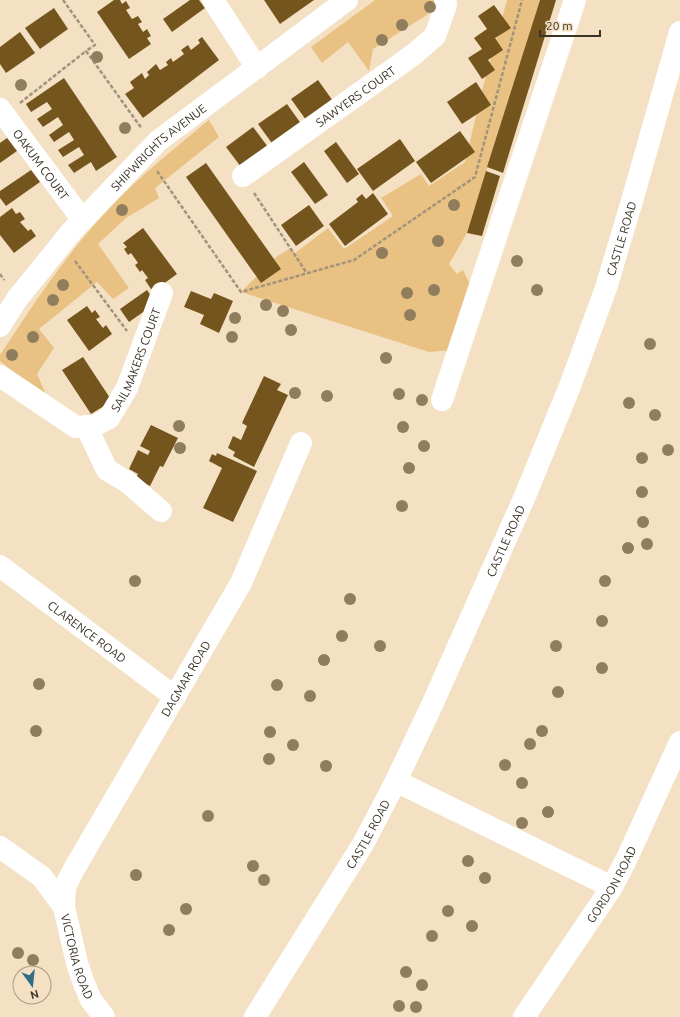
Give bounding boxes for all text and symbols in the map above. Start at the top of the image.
scale bar [540,12,600,38]
text: 20 m [546,19,573,32]
street label: SAWYERS COURT [313,63,398,129]
street label: SHIPWRIGHTS AVENUE [108,101,209,193]
street label: OAKUM COURT [11,127,72,202]
street label: CASTLE ROAD [604,200,638,277]
street label: SAILMAKERS COURT [108,306,163,414]
street label: CASTLE ROAD [483,503,527,579]
street label: CLARENCE ROAD [46,598,129,665]
street label: DAGMAR ROAD [158,638,213,718]
street label: CASTLE ROAD [343,797,392,871]
street label: GORDON ROAD [583,844,638,925]
street label: VICTORIA ROAD [59,912,96,1001]
north arrow [12,965,52,1005]
text: N [29,988,40,1002]

